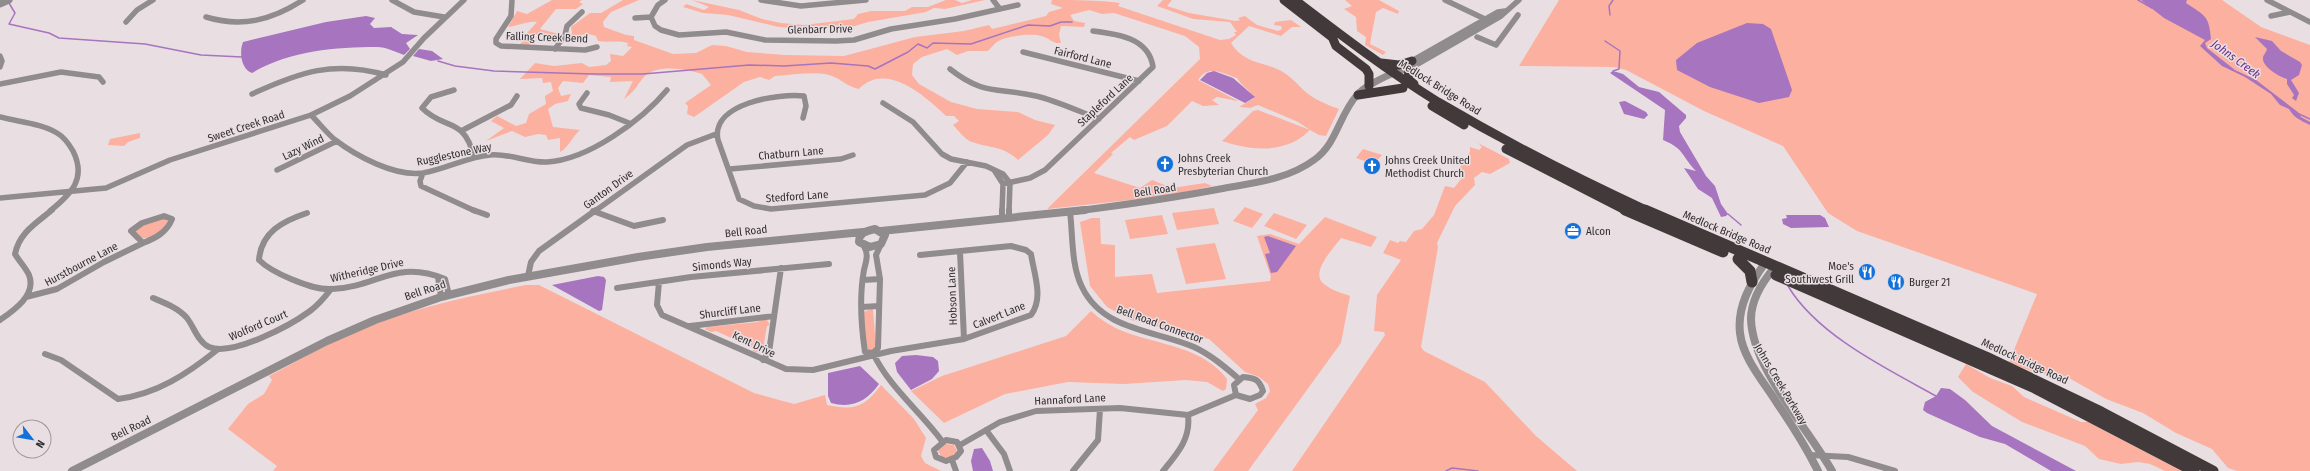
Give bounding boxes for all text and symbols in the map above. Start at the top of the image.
street label: Glenbarr Drive [787,22,853,37]
street label: Falling Creek Bend [506,30,588,45]
water label: Johns Creek [2208,36,2263,81]
street label: Fairford Lane [1053,44,1113,71]
street label: Medlock Bridge Road [1396,57,1483,118]
street label: Stapleford Lane [1075,71,1136,129]
street label: Sweet Creek Road [206,108,286,145]
street label: Lazy Wind [280,132,326,163]
street label: Rugglestone Way [416,140,493,169]
street label: Chatburn Lane [758,144,824,163]
place label: Johns Creek Presbyterian Church [1178,152,1268,178]
church icon: Johns Creek Presbyterian Church [1155,154,1175,174]
place label: Johns Creek United Methodist Church [1385,154,1470,180]
church icon: Johns Creek United Methodist Church [1362,156,1382,176]
street label: Ganton Drive [581,167,636,212]
street label: Bell Road [1133,181,1177,200]
street label: Stedford Lane [765,188,829,205]
street label: Medlock Bridge Road [1681,208,1773,257]
office icon: Alcon [1563,221,1583,241]
street label: Bell Road [724,223,768,240]
place label: Alcon [1586,225,1611,238]
street label: Hurstbourne Lane [42,240,120,289]
street label: Simonds Way [692,255,752,274]
street label: Witheridge Drive [329,256,405,285]
place label: Moe's Southwest Grill [1785,260,1854,286]
restaurant icon: Moe's Southwest Grill [1857,262,1877,282]
street label: Hobson Lane [945,266,960,325]
restaurant icon: Burger 21 [1886,272,1906,292]
place label: Burger 21 [1909,276,1950,289]
street label: Bell Road [403,278,447,303]
street label: Calvert Lane [971,299,1027,332]
street label: Shurcliff Lane [699,301,761,322]
street label: Bell Road Connector [1115,303,1205,346]
street label: Wolford Court [227,307,290,344]
street label: Kent Drive [730,328,777,360]
street label: Medlock Bridge Road [1979,336,2070,387]
street label: Johns Creek Parkway [1751,342,1810,427]
street label: Hannaford Lane [1034,391,1106,408]
street label: Bell Road [109,413,153,444]
north arrow [12,419,52,459]
text: N [33,438,47,450]

